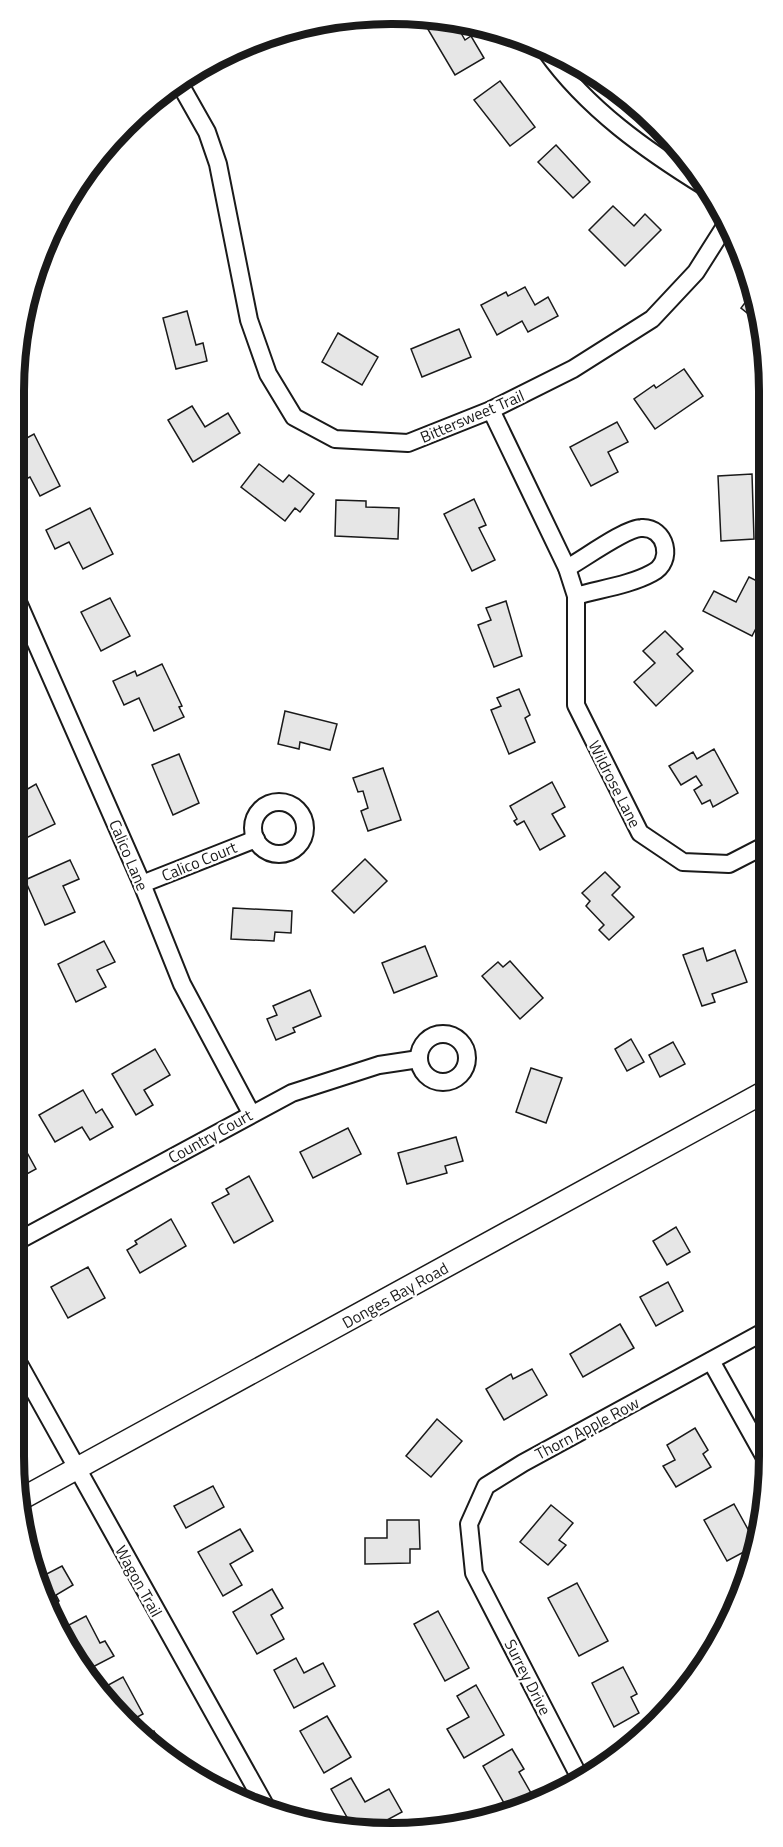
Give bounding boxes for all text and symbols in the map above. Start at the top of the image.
street label: Bittersweet Trail [416,383,528,449]
street label: Wildrose Lane [583,736,647,832]
street label: Calico Lane [103,816,155,894]
street label: Calico Court [158,835,241,887]
street label: Country Court [163,1103,257,1169]
street label: Donges Bay Road [337,1256,453,1334]
street label: Thorn Apple Row [531,1390,643,1466]
street label: Wagon Trail [109,1541,169,1621]
street label: Surrey Drive [499,1635,557,1719]

